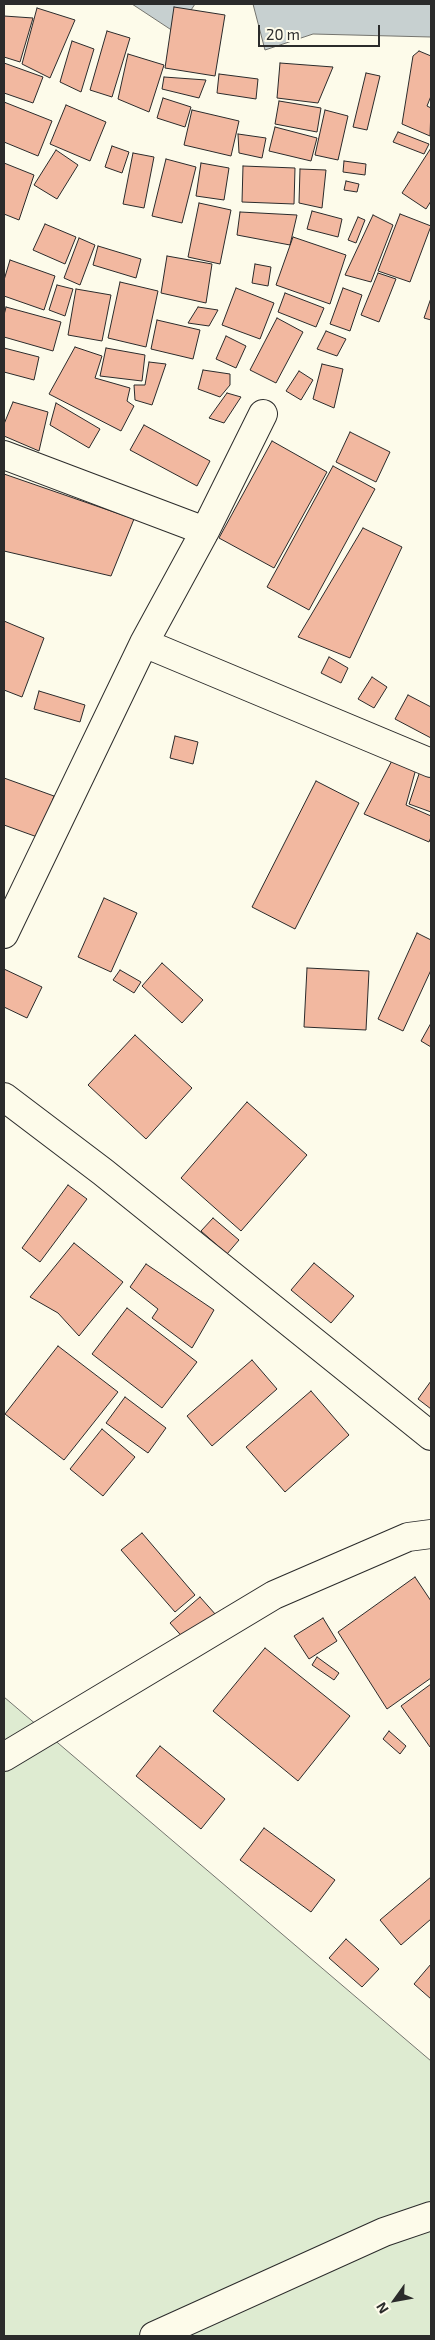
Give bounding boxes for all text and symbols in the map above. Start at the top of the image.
scale bar [260,15,382,47]
text: 20 m [266,25,300,43]
north arrow [370,2275,420,2325]
text: N [372,2299,392,2317]

